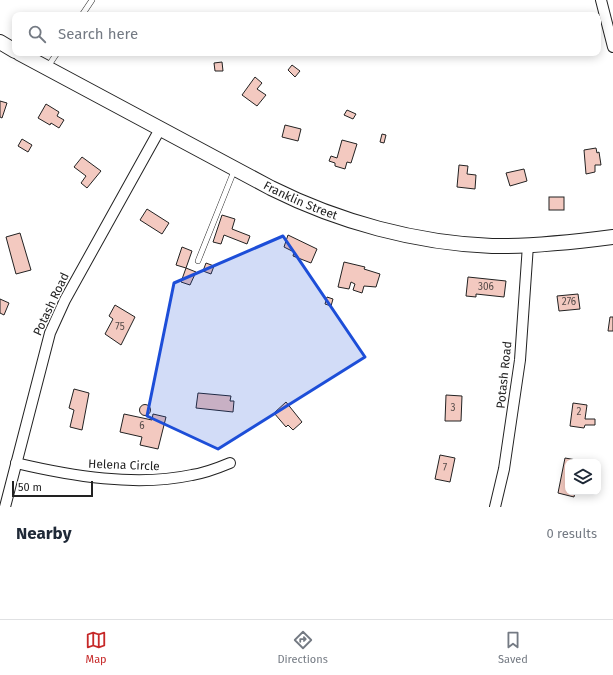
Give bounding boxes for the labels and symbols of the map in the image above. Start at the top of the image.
street label: Franklin Street [261,178,340,223]
street label: Potash Road [30,270,72,338]
house number: 306 [478,281,494,293]
house number: 276 [562,296,576,308]
house number: 75 [115,321,125,333]
street label: Potash Road [493,341,515,409]
house number: 3 [451,402,456,414]
house number: 2 [577,406,582,418]
house number: 6 [139,420,145,432]
street label: Helena Circle [88,457,160,473]
house number: 7 [443,462,448,474]
scale bar [12,479,93,498]

